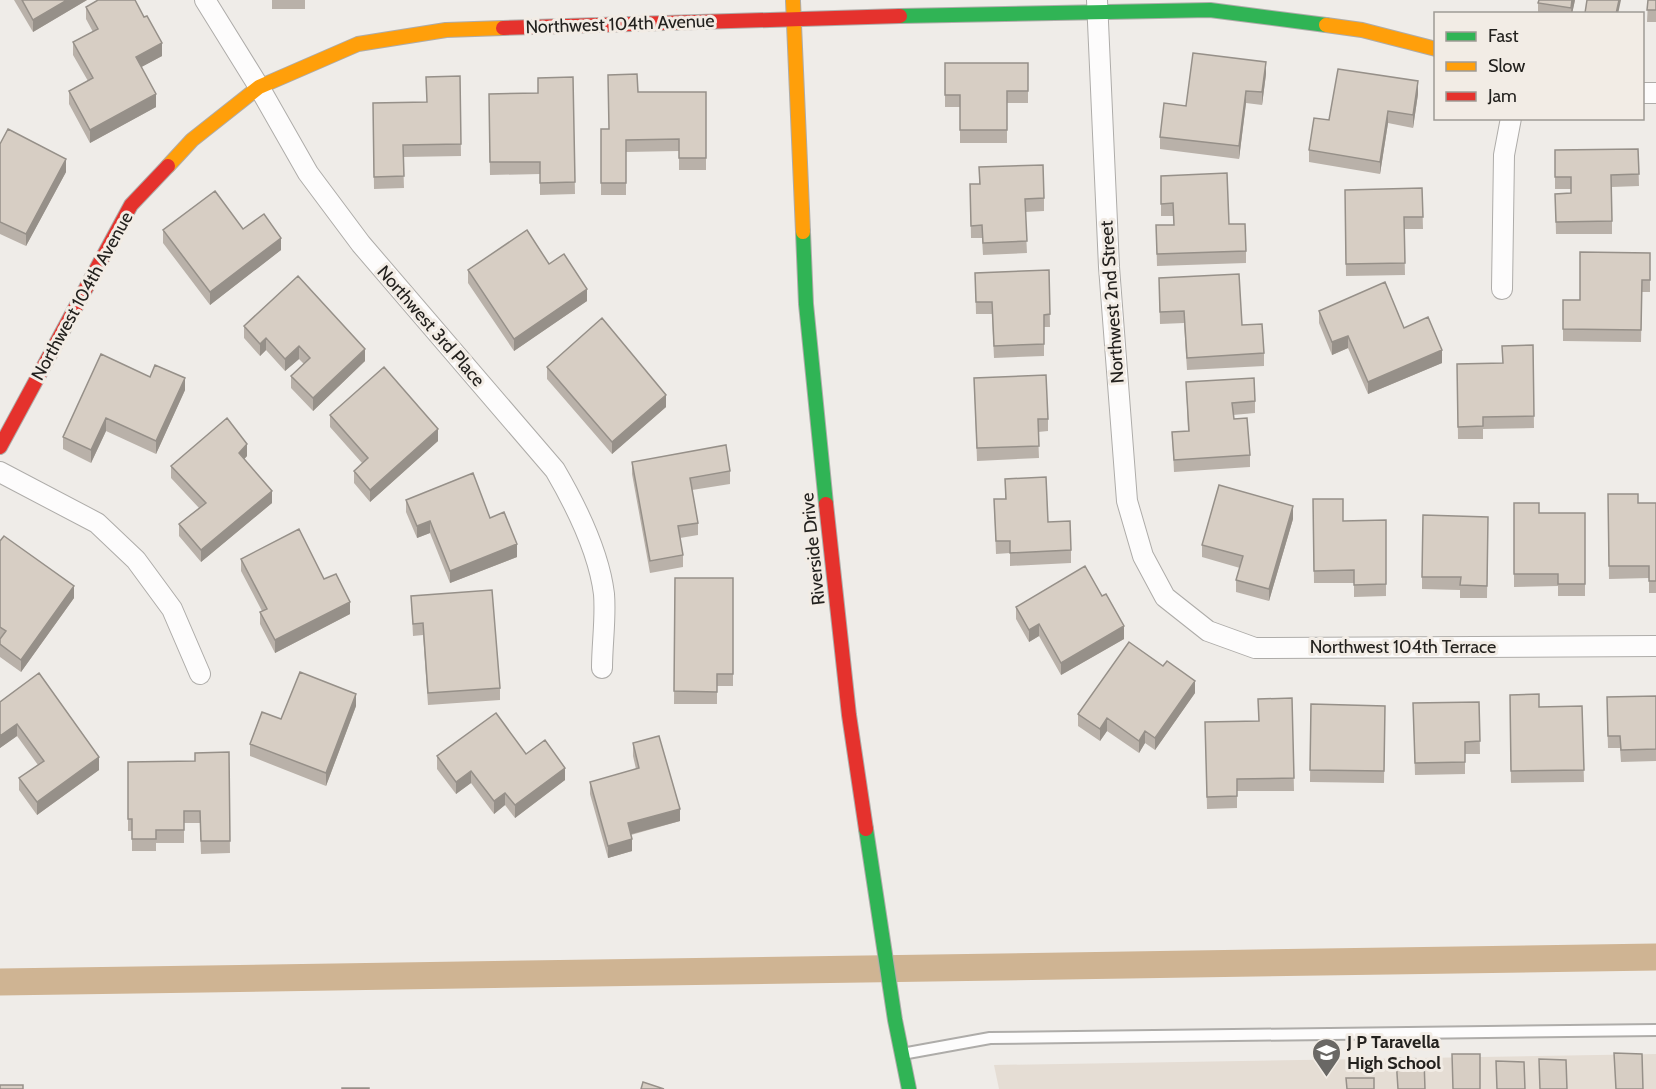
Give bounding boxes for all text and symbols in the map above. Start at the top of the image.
street label: Northwest 104th Avenue [525,10,715,38]
legend [1434,12,1644,120]
text: Fast [1488,25,1519,47]
text: Slow [1488,55,1525,77]
text: Jam [1487,85,1517,107]
street label: Northwest 104th Avenue [27,208,137,384]
street label: Northwest 2nd Street [1095,220,1129,384]
street label: Northwest 3rd Place [372,261,490,391]
street label: Riverside Drive [796,492,830,606]
street label: Northwest 104th Terrace [1310,636,1496,658]
place label: J P Taravella High School [1346,1031,1441,1074]
school or university icon: J P Taravella High School [1310,1036,1342,1078]

